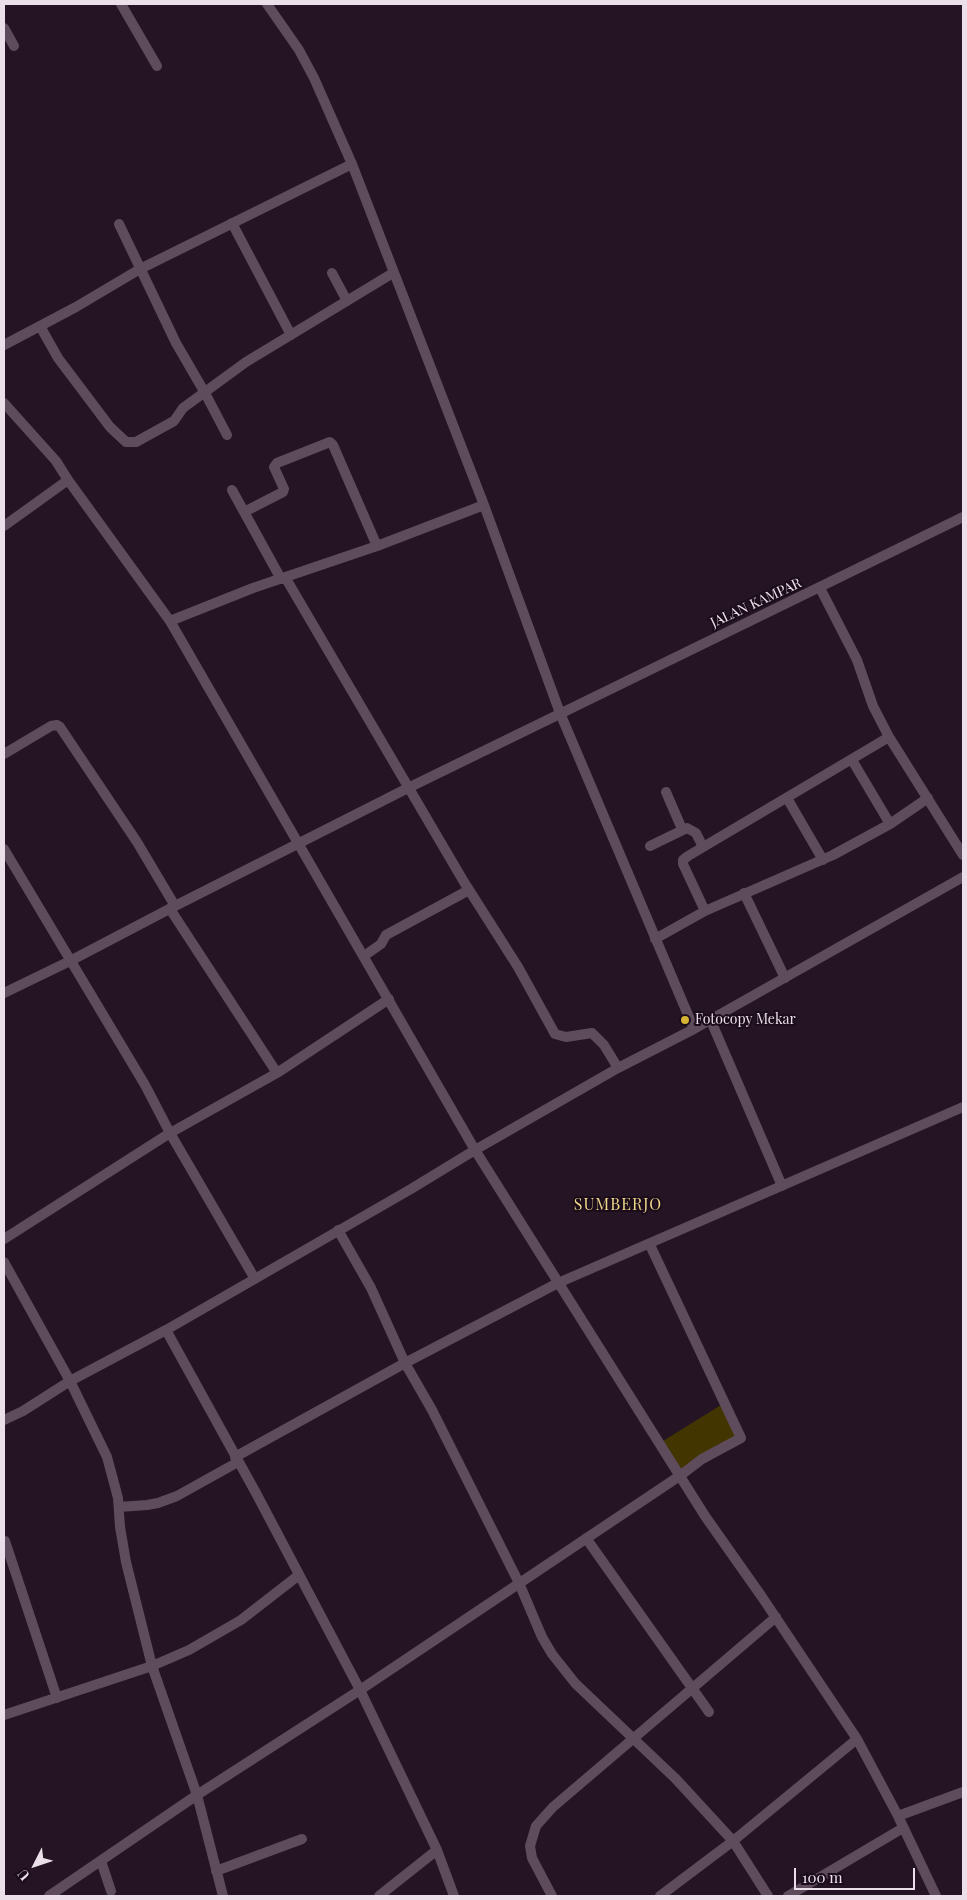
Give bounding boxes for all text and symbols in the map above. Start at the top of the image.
street label: JALAN KAMPAR [708,575,804,631]
place label: Fotocopy Mekar [695,1012,796,1028]
marker: Fotocopy Mekar [679,1014,691,1026]
district label: SUMBERJO [573,1195,663,1215]
north arrow [10,1840,60,1890]
scale bar [797,1858,918,1890]
text: U [13,1865,34,1885]
text: 100 m [802,1867,843,1887]

